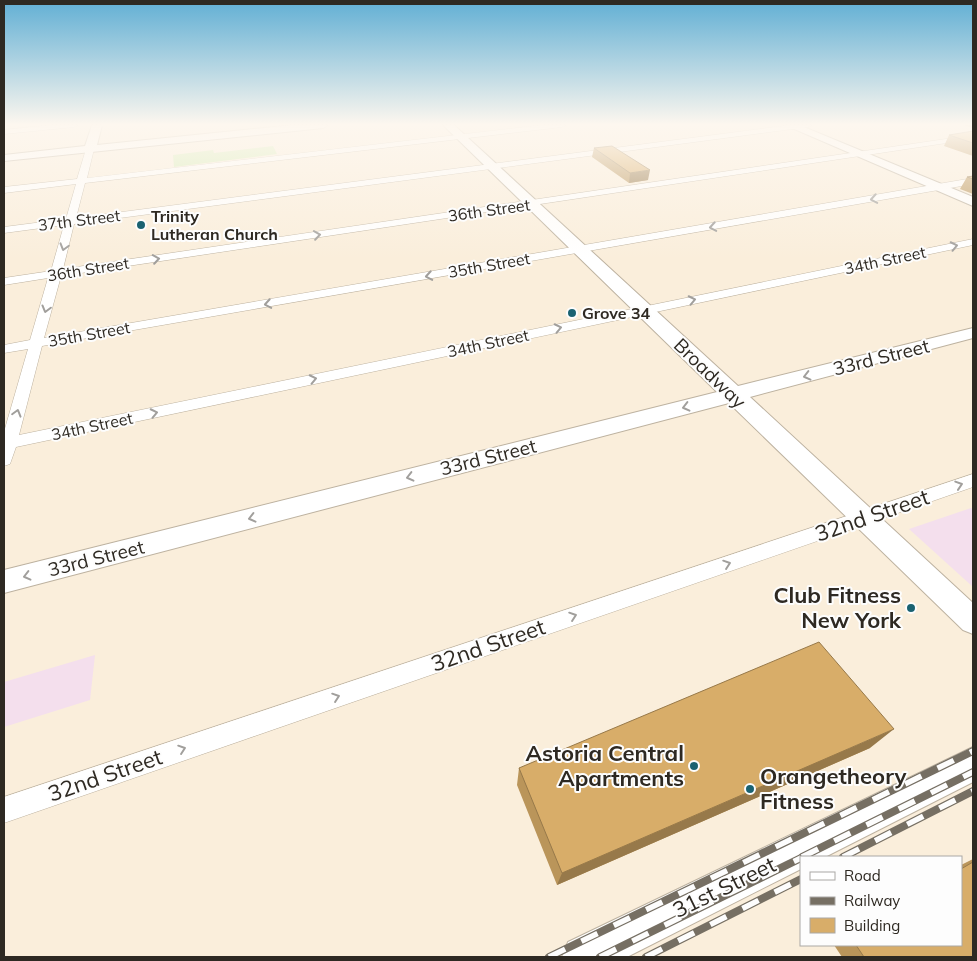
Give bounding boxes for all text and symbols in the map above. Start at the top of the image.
one-way arrow [869,193,878,203]
street label: 36th Street [447,194,532,226]
street label: 37th Street [37,205,122,235]
place label: Trinity Lutheran Church [151,206,278,244]
marker: Trinity Lutheran Church [135,219,147,231]
one-way arrow [709,221,718,231]
one-way arrow [313,230,321,241]
one-way arrow [950,241,958,252]
one-way arrow [59,242,69,250]
street label: 34th Street [843,242,928,278]
street label: 35th Street [447,248,532,282]
street label: 36th Street [46,253,131,285]
one-way arrow [151,254,160,264]
one-way arrow [424,270,433,280]
one-way arrow [688,295,696,306]
one-way arrow [264,298,273,308]
place label: Grove 34 [582,303,651,323]
one-way arrow [41,304,52,313]
marker: Grove 34 [566,307,578,319]
street label: 35th Street [47,317,132,351]
one-way arrow [554,323,562,334]
street label: 34th Street [446,325,531,361]
street label: Broadway [669,333,751,413]
street label: 33rd Street [830,333,932,381]
one-way arrow [803,370,812,381]
one-way arrow [309,375,318,385]
one-way arrow [682,401,690,411]
one-way arrow [11,408,22,417]
street label: 34th Street [50,408,135,444]
one-way arrow [150,408,159,419]
street label: 33rd Street [437,433,539,481]
one-way arrow [406,472,414,482]
one-way arrow [955,481,963,491]
street label: 32nd Street [811,482,933,548]
one-way arrow [248,512,257,523]
street label: 33rd Street [45,534,147,582]
one-way arrow [722,559,730,569]
one-way arrow [24,570,32,580]
place label: Club Fitness New York [773,581,902,634]
marker: Club Fitness New York [905,602,917,614]
street label: 32nd Street [427,612,549,678]
one-way arrow [568,612,577,622]
one-way arrow [331,693,340,703]
place label: Astoria Central Apartments [526,739,684,792]
street label: 32nd Street [44,742,166,808]
one-way arrow [178,745,186,755]
marker: Astoria Central Apartments [688,760,700,772]
place label: Orangetheory Fitness [760,762,906,815]
marker: Orangetheory Fitness [744,783,756,795]
street label: 31st Street [668,850,781,924]
legend [800,856,962,946]
text: Road [844,866,881,885]
text: Railway [844,891,900,910]
text: Building [844,916,900,935]

